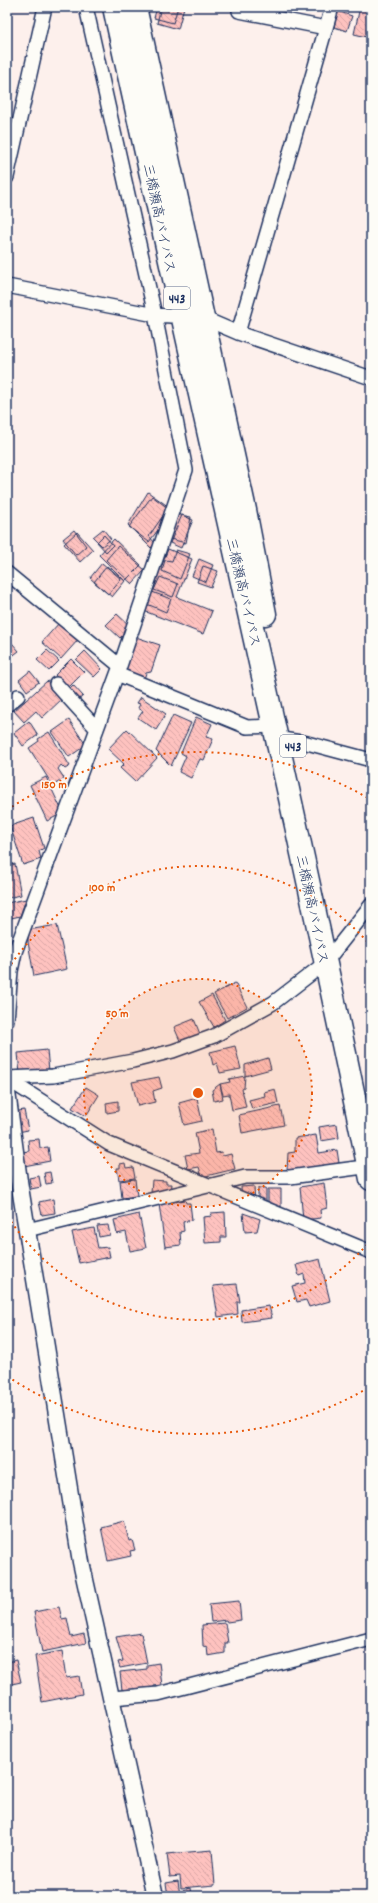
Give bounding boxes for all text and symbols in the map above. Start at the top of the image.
street label: 三橋瀬高バイパス [137,162,179,275]
road number: 443 [164,287,190,309]
street label: 三橋瀬高バイパス [220,536,264,649]
road number: 443 [280,735,306,757]
text: 150 m [41,777,67,794]
street label: 三橋瀬高バイパス [290,853,332,966]
text: 100 m [89,880,115,897]
text: 50 m [105,1006,129,1023]
centre of rings [191,1086,205,1100]

